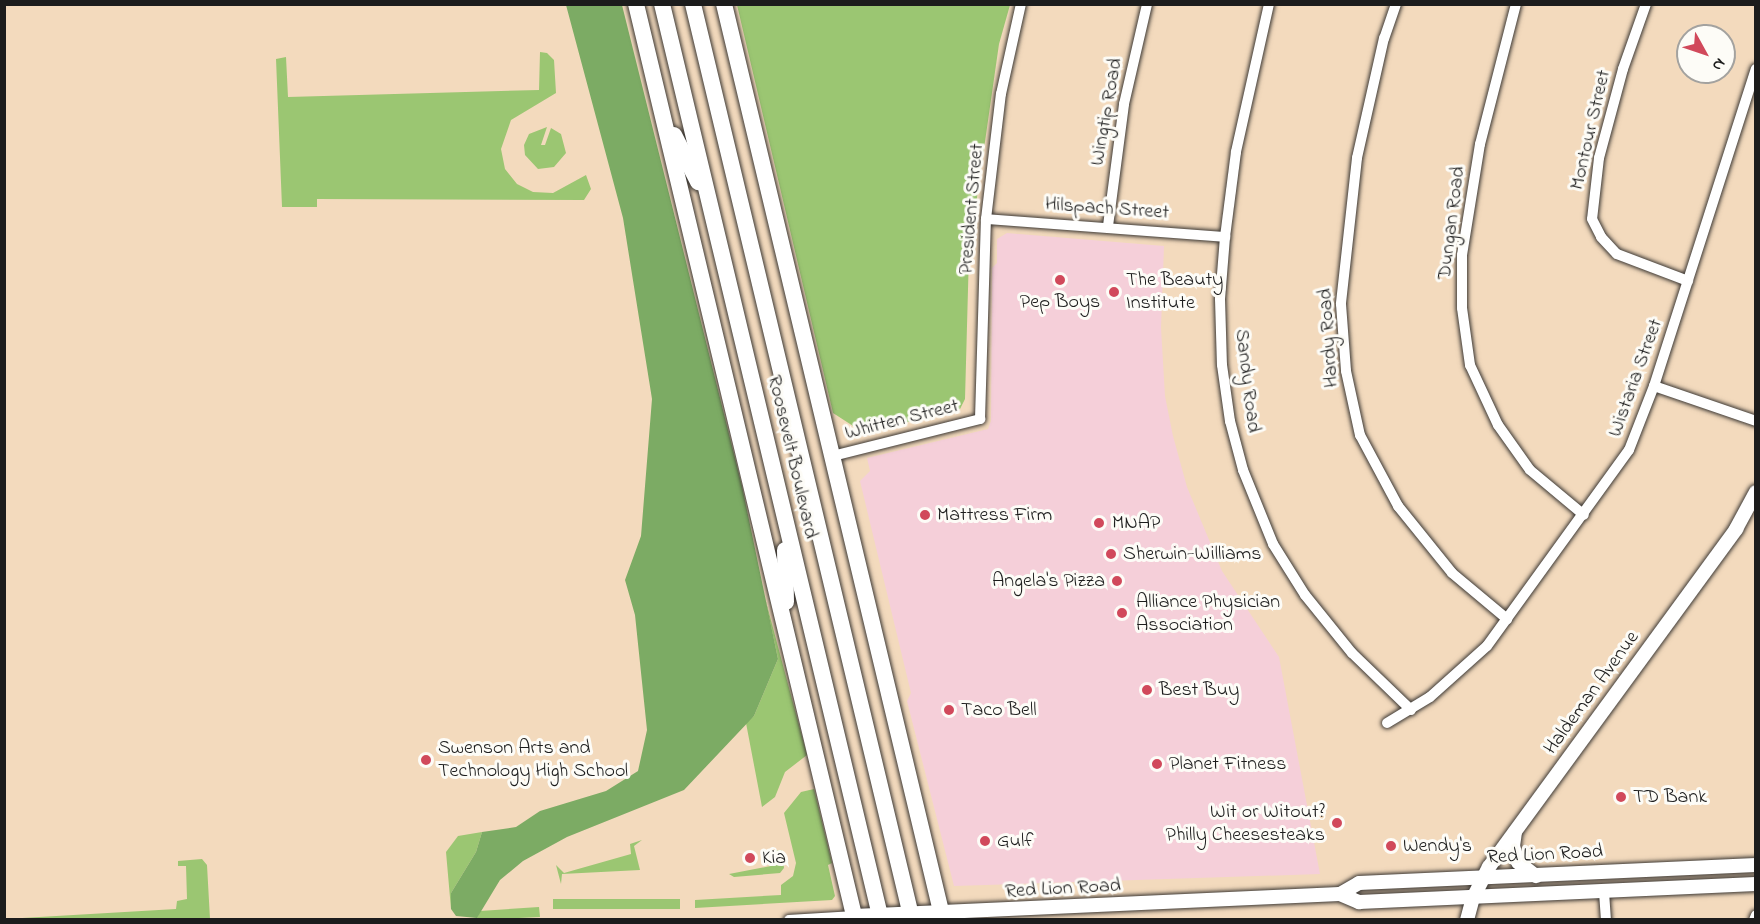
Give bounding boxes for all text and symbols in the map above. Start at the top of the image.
north arrow [1676,24,1736,84]
text: N [1706,52,1731,76]
street label: Wingtip Road [1086,56,1128,168]
street label: Montour Street [1566,68,1616,192]
street label: President Street [954,142,990,276]
street label: Dungan Road [1433,165,1471,281]
street label: Hilspach Street [1044,193,1170,225]
place label: The Beauty Institute [1126,268,1223,315]
marker: Pep Boys [1053,273,1067,287]
marker: The Beauty Institute [1107,285,1121,299]
street label: Hardy Road [1314,288,1344,388]
place label: Pep Boys [1020,290,1100,314]
street label: Wistaria Street [1604,316,1668,440]
street label: Sandy Road [1229,328,1265,434]
street label: Roosevelt Boulevard [762,373,822,541]
street label: Whitten Street [843,394,961,446]
place label: Mattress Firm [937,503,1052,527]
marker: Mattress Firm [918,508,932,522]
place label: MNAP [1112,511,1160,535]
marker: MNAP [1090,514,1108,532]
place label: Sherwin-Williams [1123,542,1261,566]
marker: Sherwin-Williams [1104,547,1118,561]
place label: Angela's Pizza [992,569,1105,593]
marker: Angela's Pizza [1110,574,1124,588]
place label: Alliance Physician Association [1136,590,1280,637]
marker: Alliance Physician Association [1113,604,1131,622]
street label: Haldeman Avenue [1539,627,1645,759]
place label: Best Buy [1159,678,1239,702]
marker: Best Buy [1140,683,1154,697]
place label: Taco Bell [961,698,1037,722]
marker: Taco Bell [942,703,956,717]
place label: Swenson Arts and Technology High School [438,736,628,783]
place label: Planet Fitness [1169,752,1287,776]
marker: Swenson Arts and Technology High School [419,753,433,767]
marker: Planet Fitness [1150,757,1164,771]
place label: TD Bank [1633,785,1707,809]
marker: TD Bank [1614,790,1628,804]
place label: Wit or Witout? Philly Cheesesteaks [1166,800,1325,847]
marker: Wit or Witout? Philly Cheesesteaks [1330,816,1344,830]
place label: Gulf [997,829,1034,853]
marker: Gulf [978,834,992,848]
place label: Wendy's [1403,834,1472,858]
marker: Wendy's [1384,839,1398,853]
street label: Red Lion Road [1486,840,1604,870]
place label: Kia [762,846,786,870]
marker: Kia [743,851,757,865]
street label: Red Lion Road [1004,874,1122,904]

